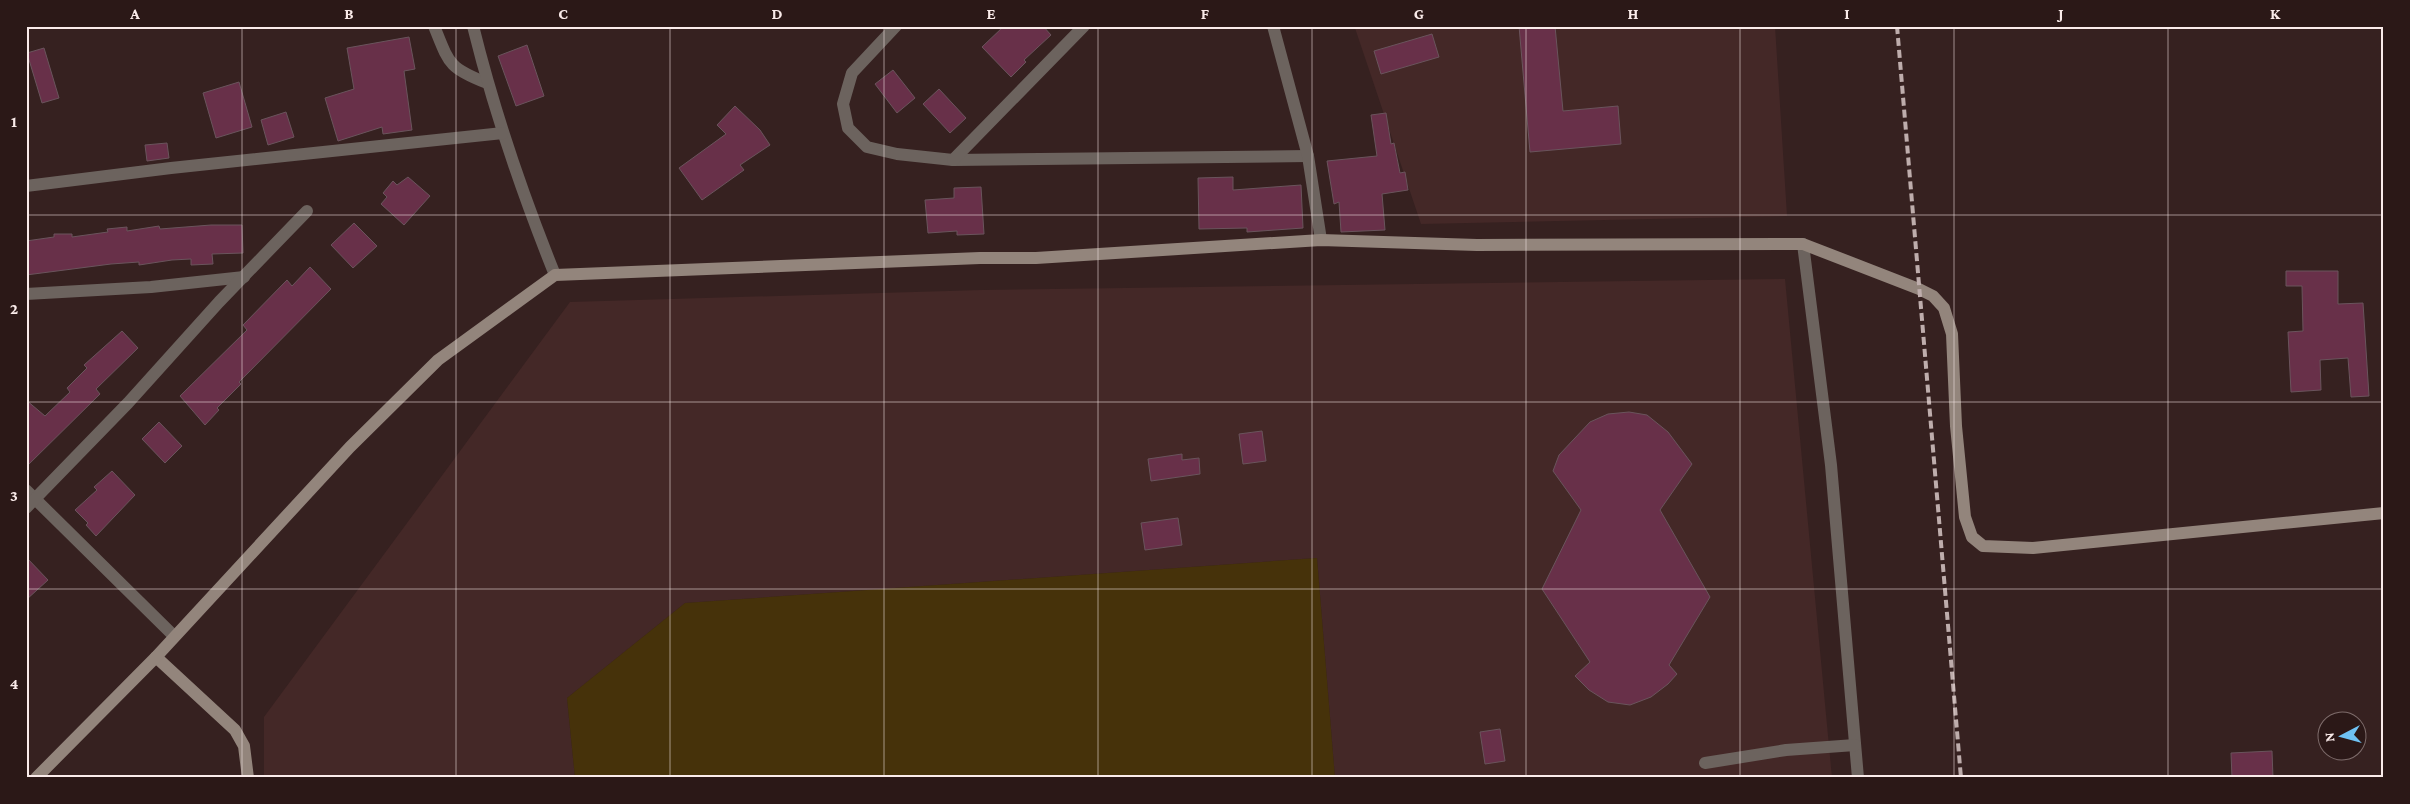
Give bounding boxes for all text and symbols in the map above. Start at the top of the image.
text: A [129,5,140,22]
text: B [344,5,354,22]
text: C [558,5,568,22]
text: D [771,5,783,22]
text: E [986,5,996,22]
text: F [1201,5,1210,22]
text: G [1414,5,1424,22]
text: H [1628,5,1639,22]
text: I [1844,5,1850,22]
text: J [2056,5,2064,22]
text: K [2270,5,2281,22]
text: 1 [11,113,17,130]
text: 2 [10,300,18,317]
text: 3 [10,487,18,504]
text: 4 [10,675,19,692]
north arrow [2318,712,2368,762]
text: N [2321,731,2338,743]

